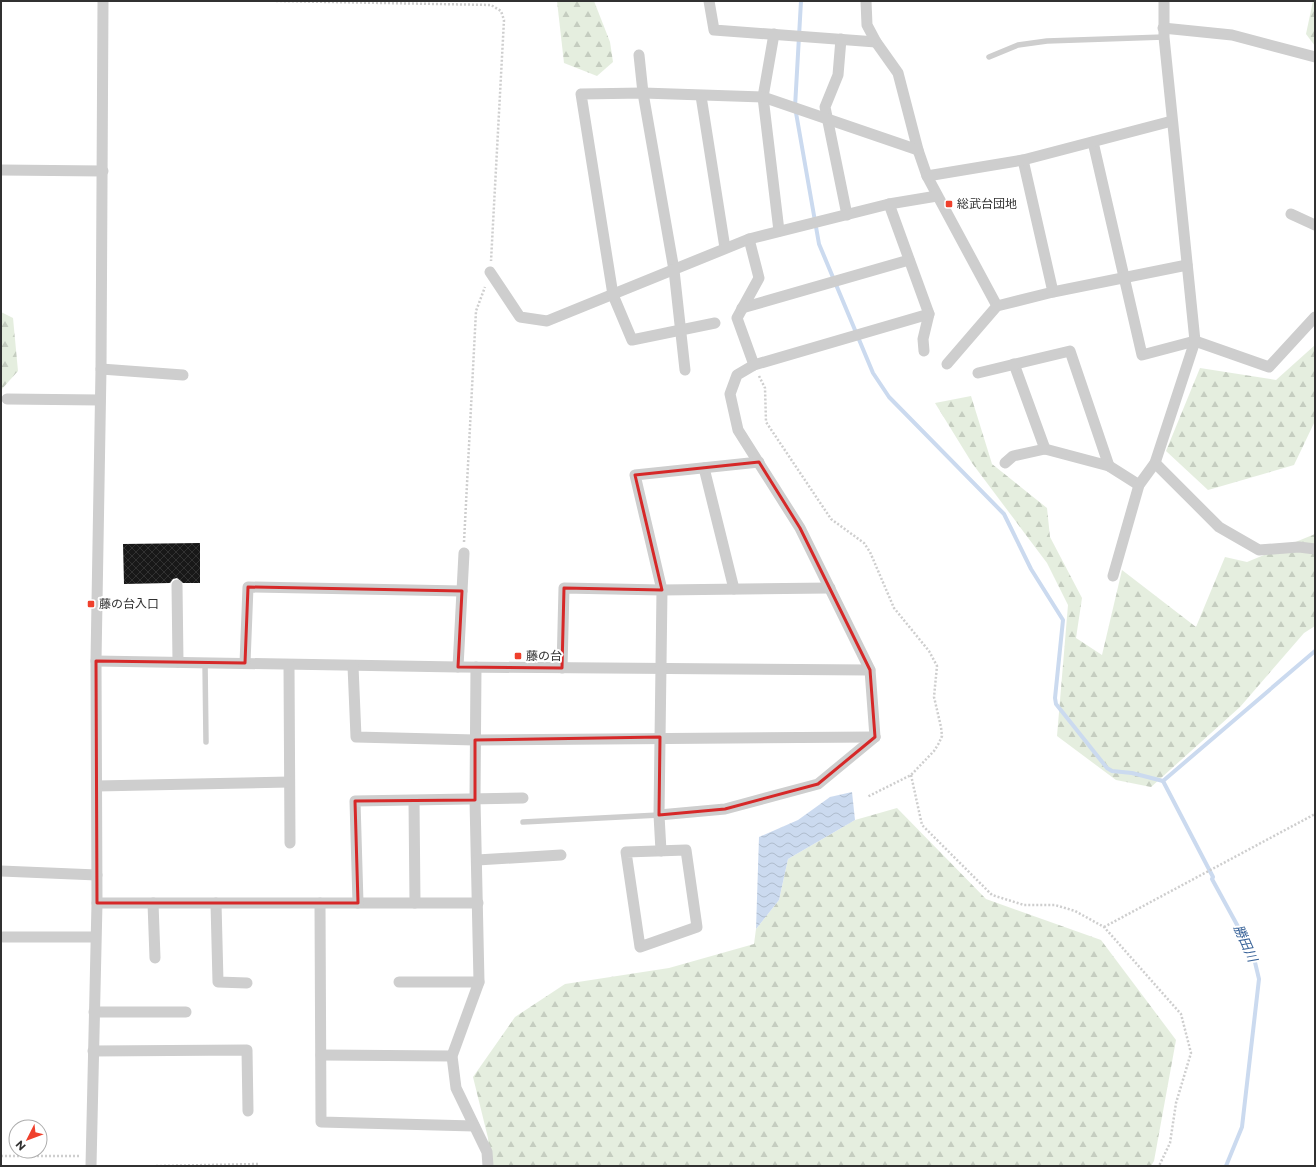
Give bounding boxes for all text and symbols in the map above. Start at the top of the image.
place label: 総武台団地 [957,196,1017,211]
marker: 総武台団地 [944,199,954,209]
place label: 藤の台入口 [99,596,159,611]
marker: 藤の台入口 [86,599,96,609]
place label: 藤の台 [526,648,562,663]
marker: 藤の台 [513,651,523,661]
water label: 勝田川 [1231,922,1262,966]
north arrow [8,1119,48,1159]
text: N [12,1138,29,1154]

